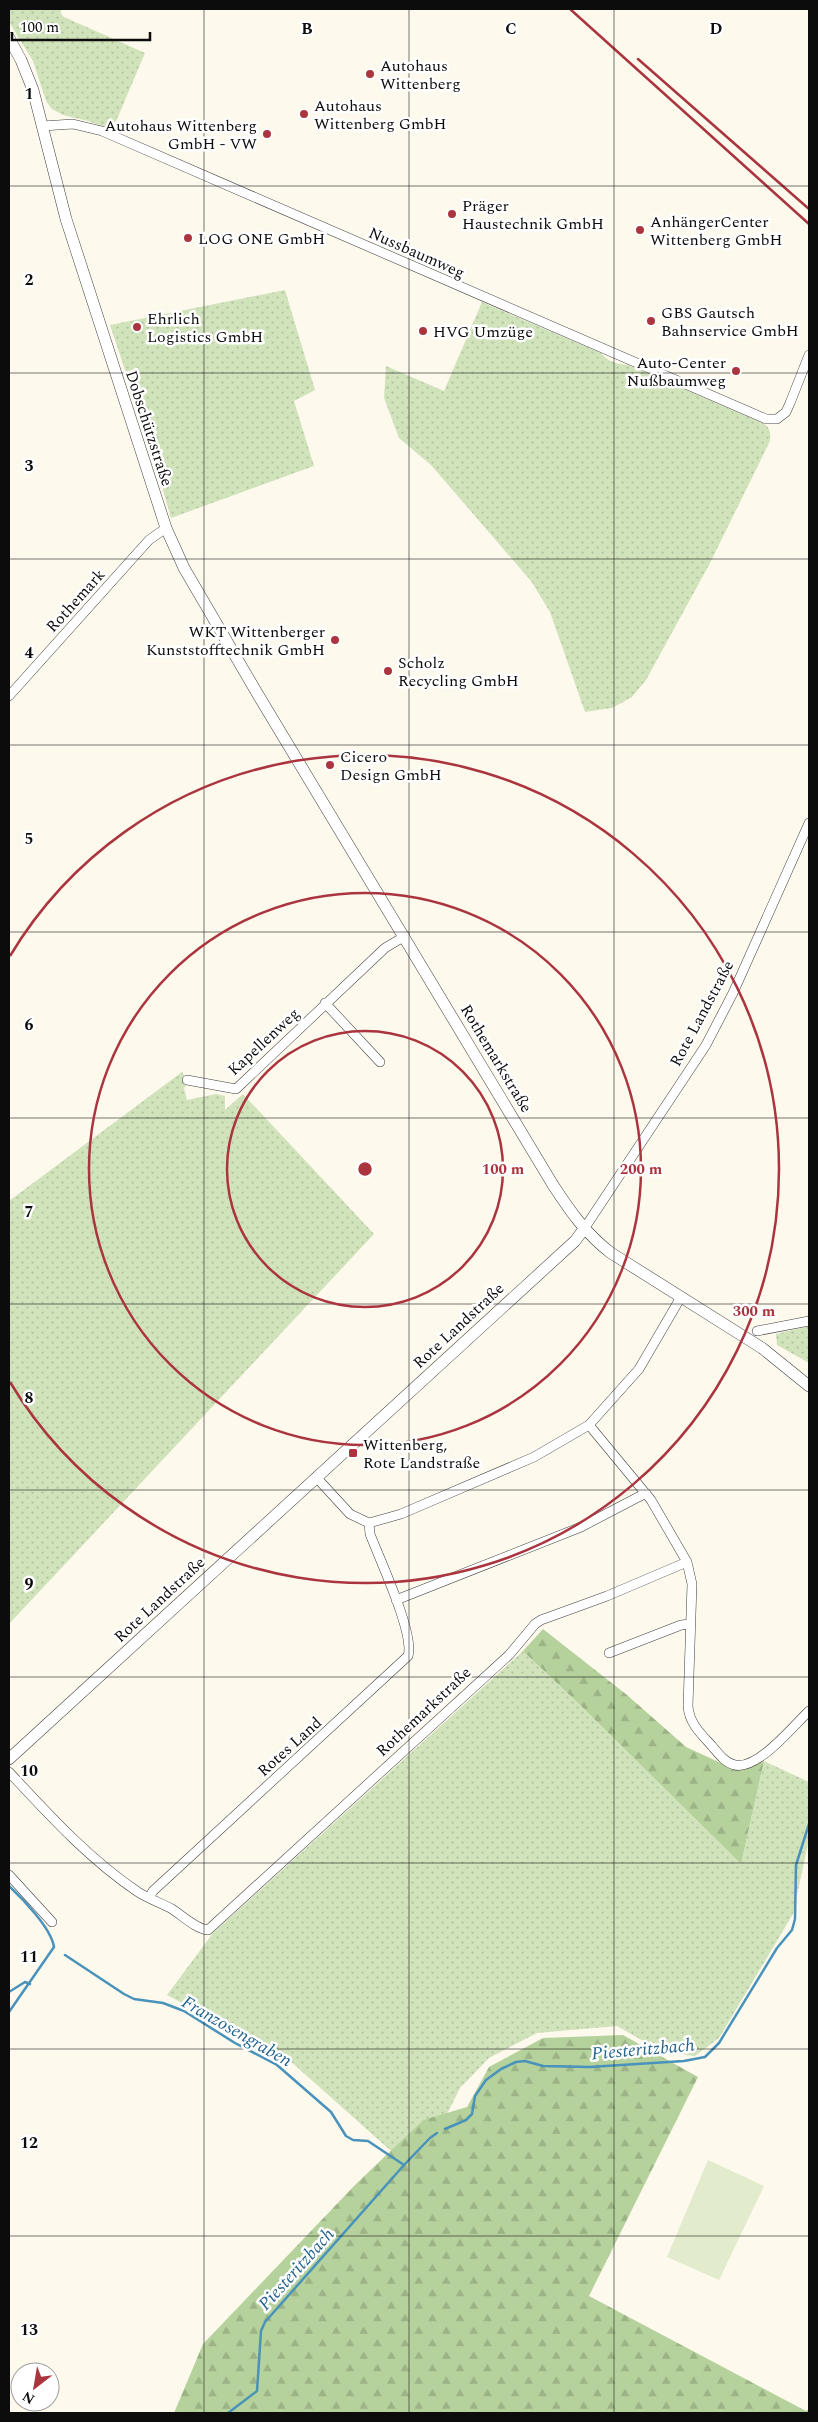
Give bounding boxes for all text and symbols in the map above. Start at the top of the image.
scale bar [12,10,150,42]
text: 100 m [20,16,59,39]
text: B [301,17,313,41]
text: C [505,17,517,41]
text: D [710,17,723,41]
place label: Autohaus Wittenberg [380,54,461,96]
marker: Autohaus Wittenberg [364,68,376,80]
text: 1 [25,82,33,106]
place label: Autohaus Wittenberg GmbH [314,94,446,136]
marker: Autohaus Wittenberg GmbH [298,108,310,120]
place label: Autohaus Wittenberg GmbH - VW [104,114,257,156]
marker: Autohaus Wittenberg GmbH - VW [261,128,273,140]
place label: Präger Haustechnik GmbH [462,194,604,236]
marker: Präger Haustechnik GmbH [446,208,458,220]
place label: AnhängerCenter Wittenberg GmbH [650,210,782,252]
street label: Nussbaumweg [365,221,469,285]
marker: AnhängerCenter Wittenberg GmbH [634,224,646,236]
place label: LOG ONE GmbH [198,227,325,251]
marker: LOG ONE GmbH [182,232,194,244]
text: 2 [25,268,34,292]
place label: GBS Gautsch Bahnservice GmbH [661,301,799,343]
place label: Ehrlich Logistics GmbH [147,307,263,349]
marker: GBS Gautsch Bahnservice GmbH [645,315,657,327]
place label: HVG Umzüge [433,320,533,344]
marker: Ehrlich Logistics GmbH [131,321,143,333]
marker: HVG Umzüge [417,325,429,337]
place label: Auto-Center Nußbaumweg [627,351,726,393]
marker: Auto-Center Nußbaumweg [730,365,742,377]
street label: Dobschützstraße [119,367,179,489]
text: 3 [25,454,34,478]
street label: Rothemark [40,563,111,638]
place label: WKT Wittenberger Kunststofftechnik GmbH [146,620,325,662]
marker: WKT Wittenberger Kunststofftechnik GmbH [329,634,341,646]
text: 4 [25,641,34,665]
place label: Scholz Recycling GmbH [398,651,519,693]
marker: Scholz Recycling GmbH [382,665,394,677]
place label: Cicero Design GmbH [340,745,442,787]
marker: Cicero Design GmbH [324,759,336,771]
text: 5 [25,827,33,851]
street label: Rote Landstraße [664,956,740,1071]
street label: Rothemarkstraße [454,1000,538,1117]
street label: Kapellenweg [222,1002,305,1081]
text: 6 [25,1013,34,1037]
text: 100 m [482,1158,525,1181]
text: 200 m [620,1158,663,1181]
centre of rings [356,1160,374,1178]
text: 7 [25,1200,34,1224]
street label: Rote Landstraße [408,1277,510,1374]
text: 300 m [733,1300,776,1323]
text: 8 [25,1386,34,1410]
place label: Wittenberg, Rote Landstraße [363,1433,480,1475]
marker: Wittenberg, Rote Landstraße [347,1447,359,1459]
street label: Rote Landstraße [109,1551,211,1648]
text: 9 [25,1572,34,1596]
street label: Rothemarkstraße [371,1661,477,1762]
street label: Rotes Land [252,1711,327,1782]
text: 10 [20,1759,38,1783]
text: 11 [20,1945,38,1969]
water label: Franzosengraben [177,1989,297,2074]
water label: Piesteritzbach [590,2032,696,2067]
text: 12 [20,2131,38,2155]
water label: Piesteritzbach [252,2222,341,2317]
text: 13 [20,2318,38,2342]
north arrow [10,2362,60,2412]
text: N [18,2386,39,2410]

